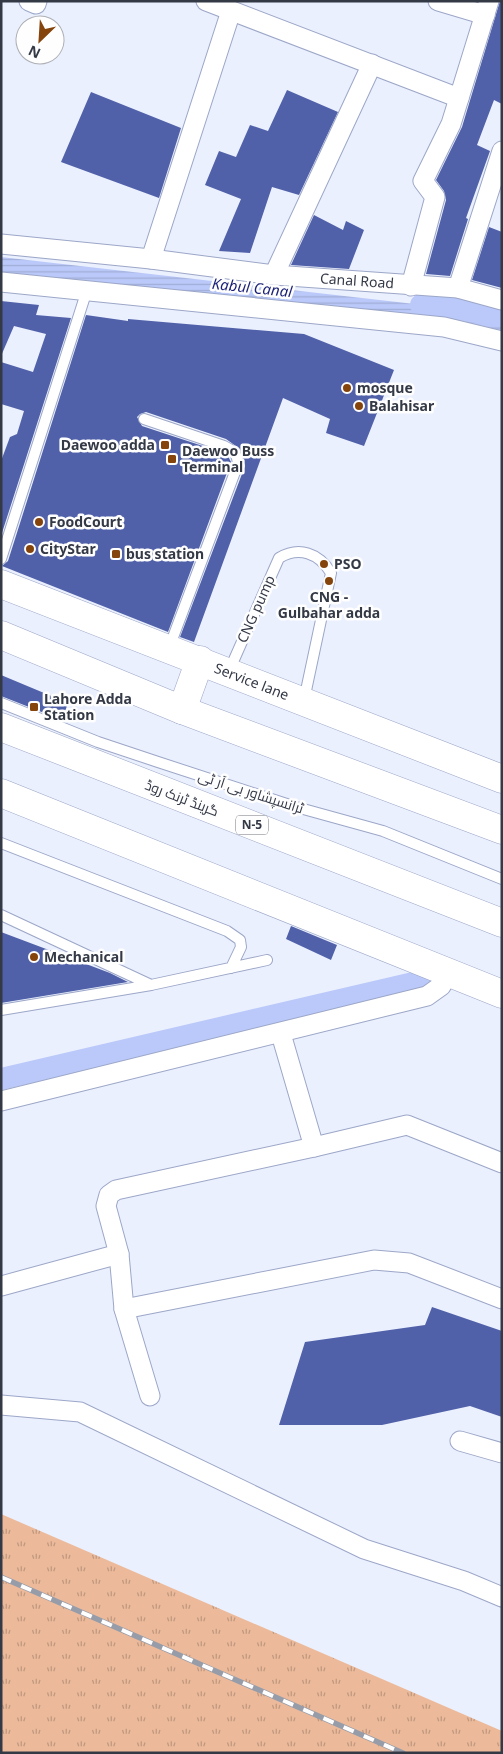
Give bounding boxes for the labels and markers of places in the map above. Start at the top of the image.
place label: mosque [357,378,413,397]
marker: mosque [341,382,353,394]
place label: Balahisar [369,396,435,415]
marker: Balahisar [353,400,365,412]
place label: Daewoo adda [61,435,155,454]
marker: Daewoo adda [159,439,171,451]
place label: Daewoo Buss Terminal [182,441,274,476]
marker: Daewoo Buss Terminal [166,453,178,465]
place label: FoodCourt [49,512,122,531]
marker: FoodCourt [33,516,45,528]
place label: CityStar [40,539,96,558]
marker: CityStar [24,543,36,555]
place label: bus station [126,544,204,563]
marker: bus station [110,548,122,560]
place label: PSO [334,554,361,573]
marker: PSO [318,558,330,570]
marker: CNG - Gulbahar adda [323,575,335,587]
place label: CNG - Gulbahar adda [278,587,380,622]
place label: Lahore Adda Station [44,689,132,724]
marker: Lahore Adda Station [28,701,40,713]
place label: Mechanical [44,947,123,966]
marker: Mechanical [28,951,40,963]

